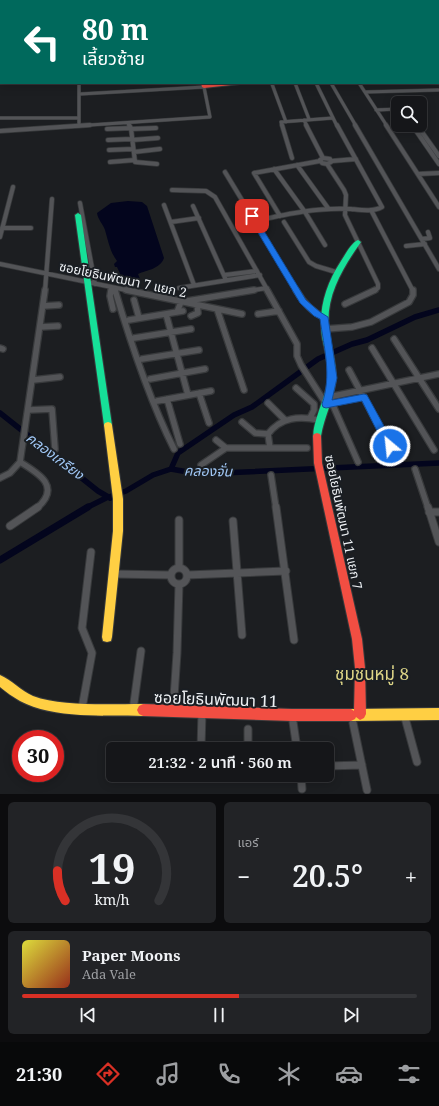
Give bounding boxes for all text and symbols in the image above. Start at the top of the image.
text: 80 m [82,10,149,48]
icon: left [16,16,68,68]
text: เลี้ยวซ้าย [82,46,145,70]
map controls [391,96,427,132]
button: search [391,96,427,132]
pin [235,199,269,233]
icon: arrive [241,205,263,227]
street label: ซอยโยธินพัฒนา 7 แยก 2 [58,257,188,301]
position arrow [369,425,411,467]
water label: คลองเกรียง [23,428,89,484]
street label: ซอยโยธินพัฒนา 11 แยก 7 [321,453,367,591]
water label: คลองจั่น [184,461,234,480]
district label: ชุมชนหมู่ 8 [335,662,409,686]
street label: ซอยโยธินพัฒนา 11 [154,686,278,712]
speed limit sign: 30 [12,730,64,782]
text: 21:32 · 2 นาที · 560 m [148,752,292,772]
text: แอร์ [238,833,259,851]
text: 19 [88,839,135,895]
text: 20.5° [292,855,363,896]
text: − [238,861,250,891]
text: + [405,861,417,891]
text: km/h [94,889,129,908]
text: Paper Moons [82,945,181,965]
text: Ada Vale [82,965,136,983]
icon: previous [77,1004,99,1026]
icon: pause [208,1004,230,1026]
icon: next [340,1004,362,1026]
icon: directions [94,1060,122,1088]
icon: music [154,1060,182,1088]
icon: phone [215,1060,243,1088]
icon: climate [275,1060,303,1088]
icon: car [335,1060,363,1088]
icon: filters [395,1060,423,1088]
text: 21:30 [16,1062,62,1086]

